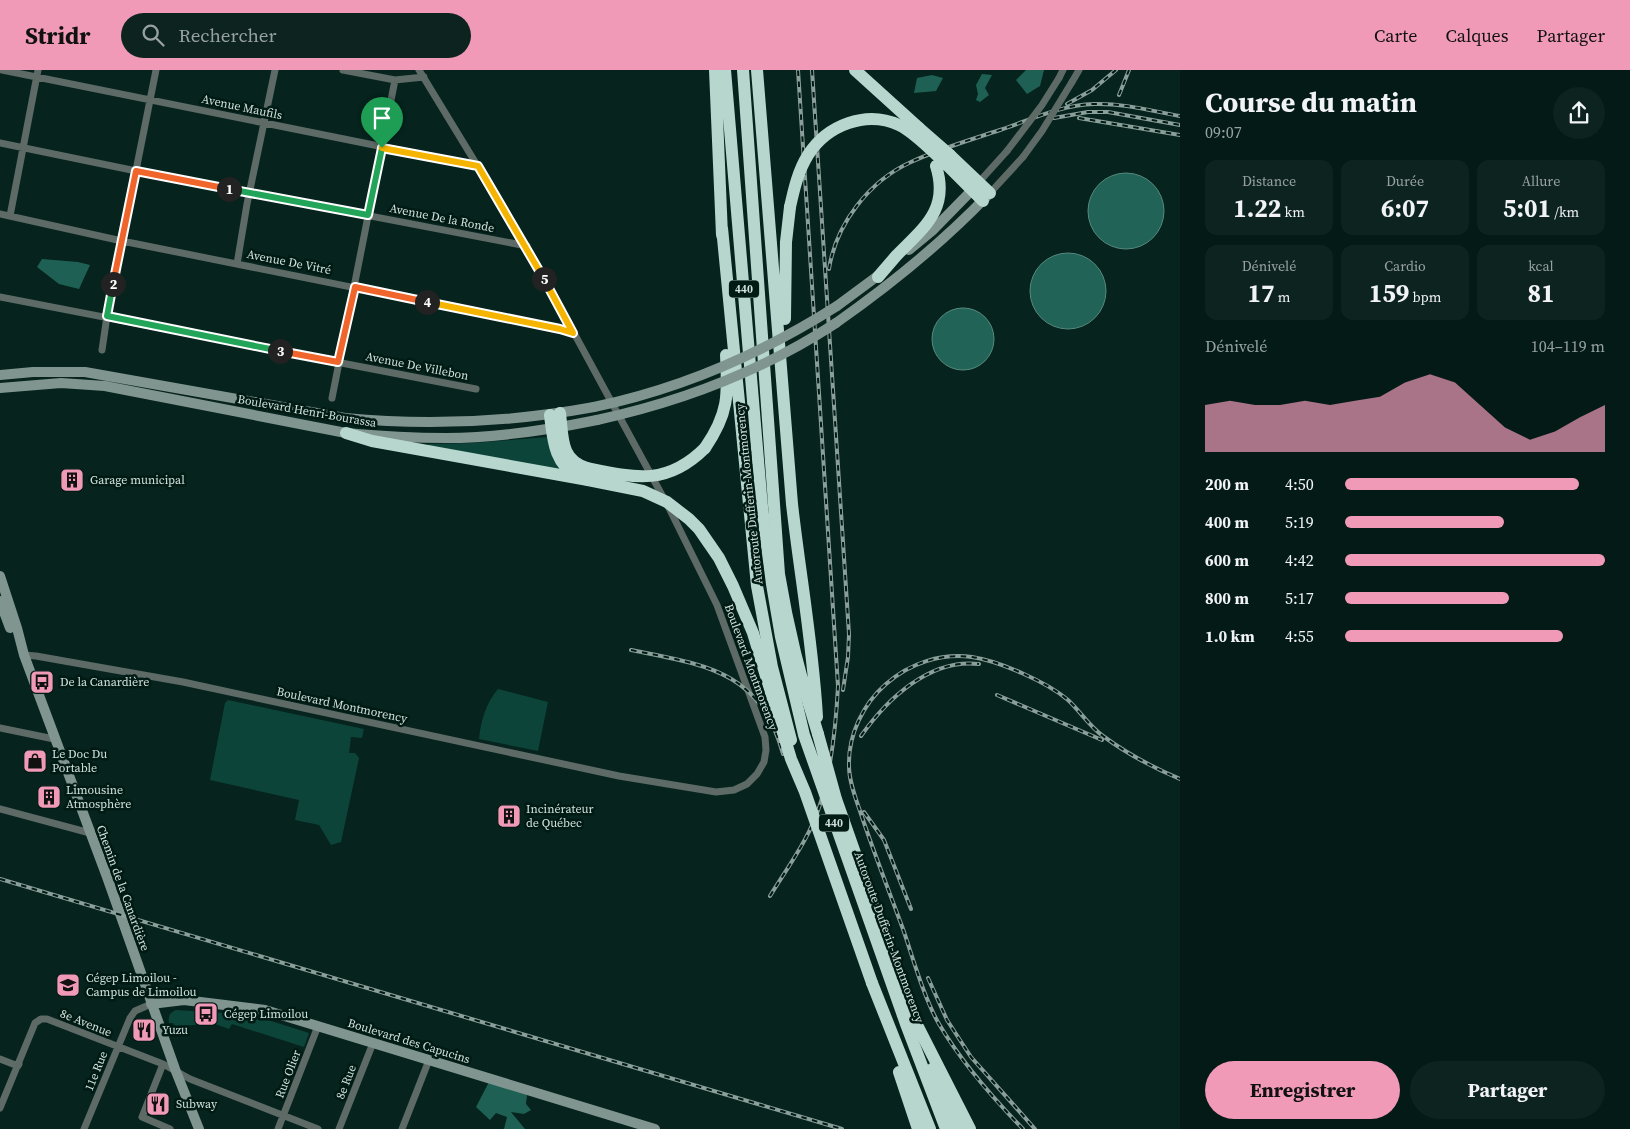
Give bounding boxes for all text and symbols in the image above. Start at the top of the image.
search box [121,13,471,58]
text: Stridr [25,19,91,52]
icon: search [139,21,167,49]
text: Rechercher [179,22,277,48]
text: Carte [1374,23,1417,48]
text: Calques [1445,23,1509,48]
text: Partager [1537,23,1605,48]
text: Course du matin [1205,83,1417,121]
button: share [1553,87,1605,139]
street label: Avenue Maufils [200,91,284,123]
pin [361,97,403,148]
icon: arrive [368,104,396,132]
text: 09:07 [1205,121,1242,143]
text: Distance [1242,171,1296,191]
text: Durée [1386,171,1424,191]
text: Allure [1522,171,1560,191]
pin: 1 [216,176,242,202]
text: 1 [226,179,233,199]
text: 1.22 [1233,191,1281,225]
text: 6:07 [1381,191,1429,225]
text: 5:01 [1503,191,1551,225]
street label: Avenue De la Ronde [388,200,496,236]
text: km [1281,202,1305,222]
text: /km [1551,202,1579,222]
street label: Avenue De Vitré [245,246,333,278]
text: Dénivelé [1242,256,1296,276]
text: Cardio [1384,256,1426,276]
text: kcal [1528,256,1554,276]
pin: 5 [532,266,556,292]
text: 5 [541,269,548,289]
pin: 2 [100,272,126,296]
text: 2 [110,274,117,294]
text: 17 [1248,276,1275,310]
text: 159 [1369,276,1409,310]
text: 81 [1527,276,1555,310]
road number: 440 [729,280,759,298]
text: m [1275,287,1291,307]
text: bpm [1409,287,1441,307]
pin: 4 [414,290,440,314]
text: 4 [424,292,431,312]
text: Dénivelé [1205,335,1267,357]
text: 104–119 m [1531,335,1605,357]
pin: 3 [268,338,292,364]
text: 3 [277,341,284,361]
street label: Avenue De Villebon [364,348,470,384]
street label: Boulevard Henri-Bourassa [236,391,379,431]
street label: Autoroute Dufferin-Montmorency [731,402,766,585]
building icon: Garage municipal [59,467,85,493]
place label: Garage municipal [90,472,185,488]
text: 200 m [1205,473,1249,495]
text: 4:50 [1285,473,1314,495]
text: 400 m [1205,511,1249,533]
text: 5:19 [1285,511,1314,533]
text: 600 m [1205,549,1249,571]
text: 4:42 [1285,549,1314,571]
text: 800 m [1205,587,1249,609]
text: 5:17 [1285,587,1314,609]
street label: Boulevard Montmorency [721,602,782,733]
text: 1.0 km [1205,625,1255,647]
text: 4:55 [1285,625,1314,647]
bus stop icon: De la Canardière [29,669,55,695]
place label: De la Canardière [60,674,149,690]
street label: Boulevard Montmorency [275,683,410,727]
place label: Le Doc Du Portable [52,746,107,776]
shop icon: Le Doc Du Portable [22,748,48,774]
place label: Limousine Atmosphère [66,782,131,812]
building icon: Limousine Atmosphère [36,784,62,810]
place label: Incinérateur de Québec [526,801,594,831]
building icon: Incinérateur de Québec [496,803,522,829]
road number: 440 [819,814,849,831]
street label: Chemin de la Canardière [93,823,153,953]
street label: Autoroute Dufferin-Montmorency [850,849,928,1026]
place label: Cégep Limoilou - Campus de Limoilou [86,970,197,1000]
school or university icon: Cégep Limoilou - Campus de Limoilou [55,972,81,998]
bus stop icon: Cégep Limoilou [193,1001,219,1027]
street label: 8e Avenue [58,1005,114,1041]
place label: Cégep Limoilou [224,1006,308,1022]
street label: Boulevard des Capucins [346,1015,472,1067]
restaurant icon: Yuzu [131,1017,157,1043]
place label: Yuzu [162,1022,188,1038]
street label: Rue Olier [272,1048,304,1100]
street label: 11e Rue [81,1049,111,1093]
button: Enregistrer [1205,1061,1400,1119]
button: Partager [1410,1061,1605,1119]
street label: 8e Rue [332,1063,360,1101]
restaurant icon: Subway [145,1091,171,1117]
place label: Subway [176,1096,218,1112]

